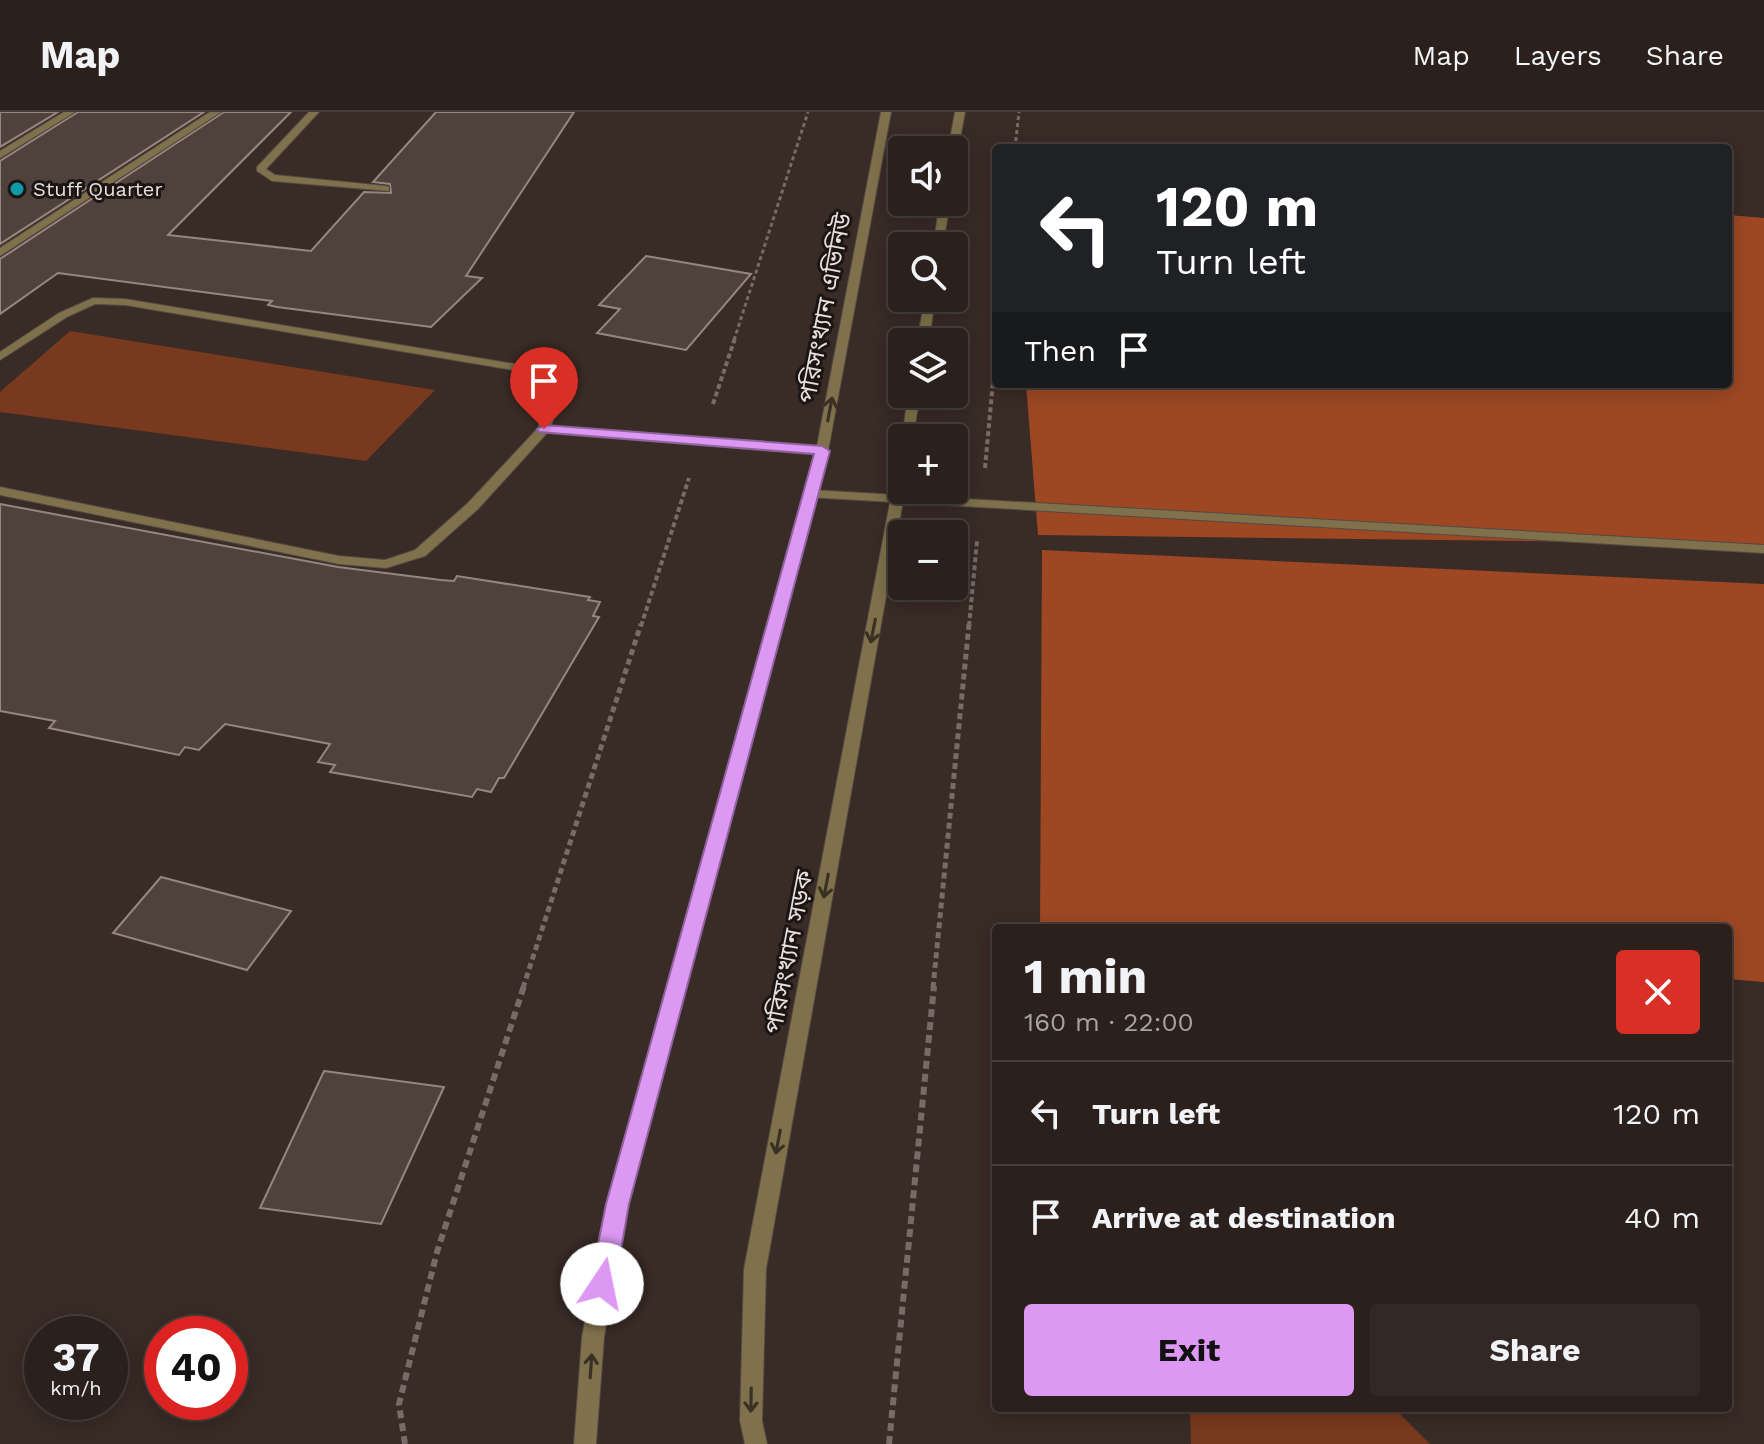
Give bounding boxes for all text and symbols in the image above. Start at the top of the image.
text: Map [40,33,120,77]
text: Map [1413,39,1470,72]
text: Layers [1514,39,1602,72]
text: Share [1646,39,1724,72]
map controls [888,136,968,600]
button: sound [888,136,968,216]
text: 120 m [1156,174,1318,240]
icon: left [1024,176,1128,280]
place label: Stuff Quarter [33,177,163,201]
marker: Stuff Quarter [8,180,26,198]
street label: পরিসংখ্যান এভিনিউ [793,210,857,406]
button: search [888,232,968,312]
text: Turn left [1156,241,1306,283]
button: layers [888,328,968,408]
icon: arrive [1112,328,1156,372]
text: Then [1024,333,1096,368]
pin [510,347,578,429]
icon: arrive [522,359,566,403]
one-way arrow [824,396,839,422]
button: + [888,424,968,504]
button: − [888,520,968,600]
one-way arrow [865,617,880,643]
street label: পরিসংখ্যান সড়ক [759,867,819,1036]
one-way arrow [817,873,832,898]
text: 1 min [1024,948,1147,1005]
button: close [1616,950,1700,1034]
text: 160 m · 22:00 [1024,1007,1194,1037]
icon: left [1024,1091,1068,1135]
text: Turn left [1092,1096,1220,1131]
text: 120 m [1613,1096,1700,1131]
one-way arrow [770,1129,785,1154]
icon: arrive [1024,1195,1068,1239]
text: Arrive at destination [1092,1200,1396,1235]
text: 40 m [1624,1200,1700,1235]
position arrow [560,1242,644,1326]
button: Exit [1024,1304,1354,1396]
button: Share [1370,1304,1700,1396]
speed limit sign: 40 [144,1316,248,1420]
text: 37 [53,1334,99,1381]
one-way arrow [584,1353,599,1380]
text: km/h [50,1376,102,1400]
one-way arrow [744,1386,759,1413]

